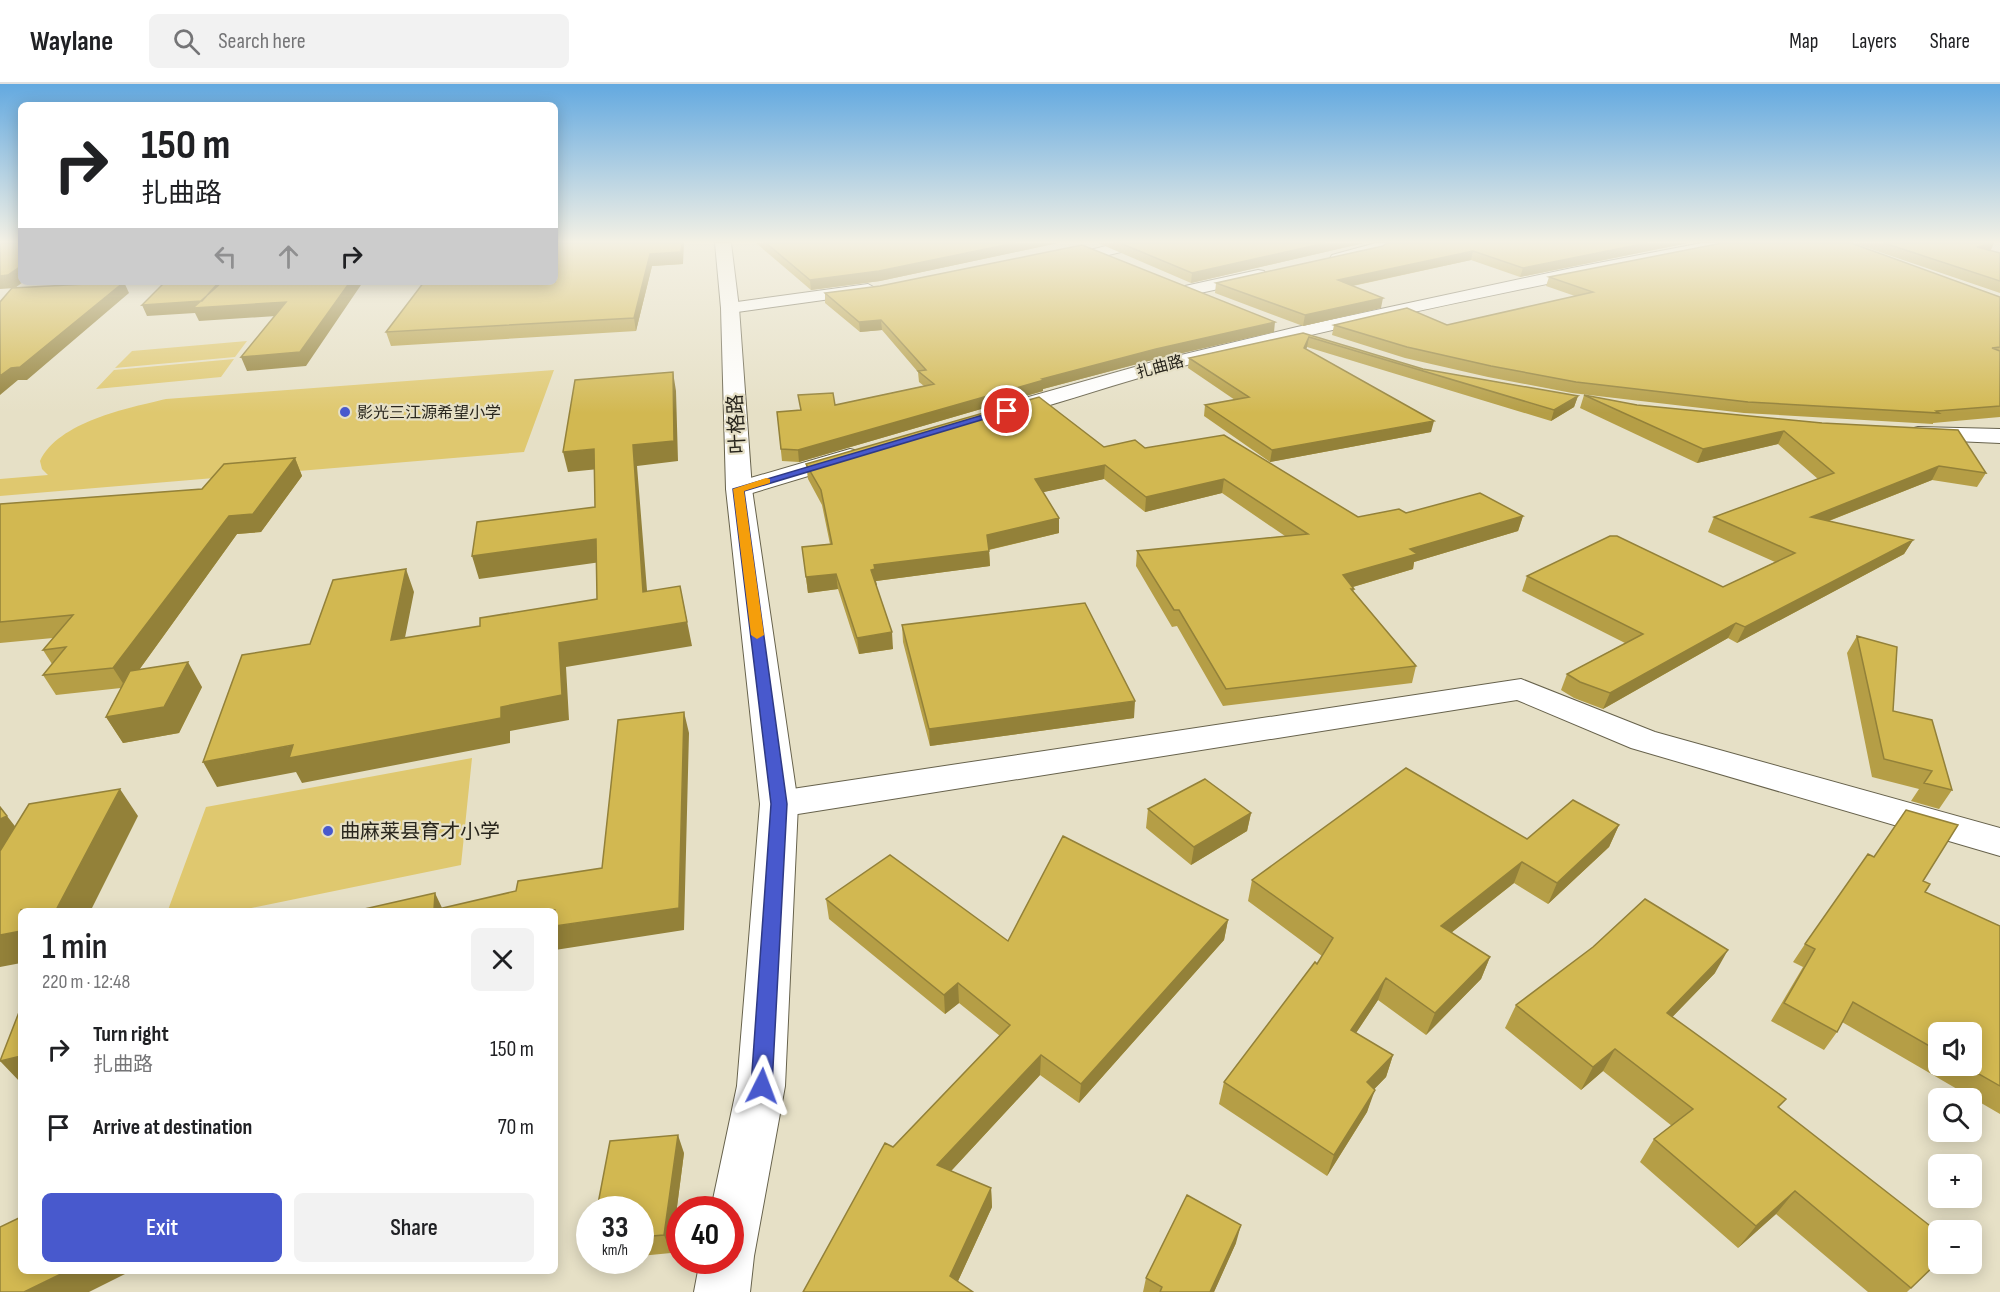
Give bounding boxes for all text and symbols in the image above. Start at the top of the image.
search box [149,14,569,68]
text: Waylane [30,25,113,58]
icon: search [170,25,203,58]
text: Search here [218,28,306,55]
text: Map [1789,29,1818,54]
text: Layers [1851,29,1897,54]
text: Share [1930,29,1970,54]
text: 150 m [141,120,230,171]
icon: right [42,126,120,204]
text: 扎曲路 [141,178,222,210]
icon: left [209,240,242,273]
icon: ahead [272,240,305,273]
icon: right [335,240,368,273]
street label: 扎曲路 [1135,352,1186,383]
pin [981,385,1032,436]
street label: 叶格路 [723,393,751,455]
icon: arrive [990,394,1023,427]
place label: 影光三江源希望小学 [357,404,501,423]
marker: 影光三江源希望小学 [338,405,352,419]
place label: 曲麻莱县育才小学 [340,820,500,844]
marker: 曲麻莱县育才小学 [321,824,335,838]
text: 1 min [42,926,107,969]
button: close [471,928,534,991]
text: 220 m · 12:48 [42,970,130,994]
text: Turn right [93,1021,169,1048]
map controls [1928,1022,1982,1274]
button: sound [1928,1022,1982,1076]
icon: right [42,1033,75,1066]
text: 150 m [490,1036,534,1063]
text: 扎曲路 [93,1053,153,1077]
position arrow [730,1054,794,1118]
button: search [1928,1088,1982,1142]
icon: arrive [42,1111,75,1144]
text: Arrive at destination [93,1114,252,1141]
text: 70 m [498,1114,534,1141]
button: + [1928,1154,1982,1208]
button: Exit [42,1193,282,1262]
button: Share [294,1193,534,1262]
speed limit sign: 40 [666,1196,744,1274]
text: 33 [602,1210,628,1246]
button: − [1928,1220,1982,1274]
text: km/h [602,1241,628,1260]

